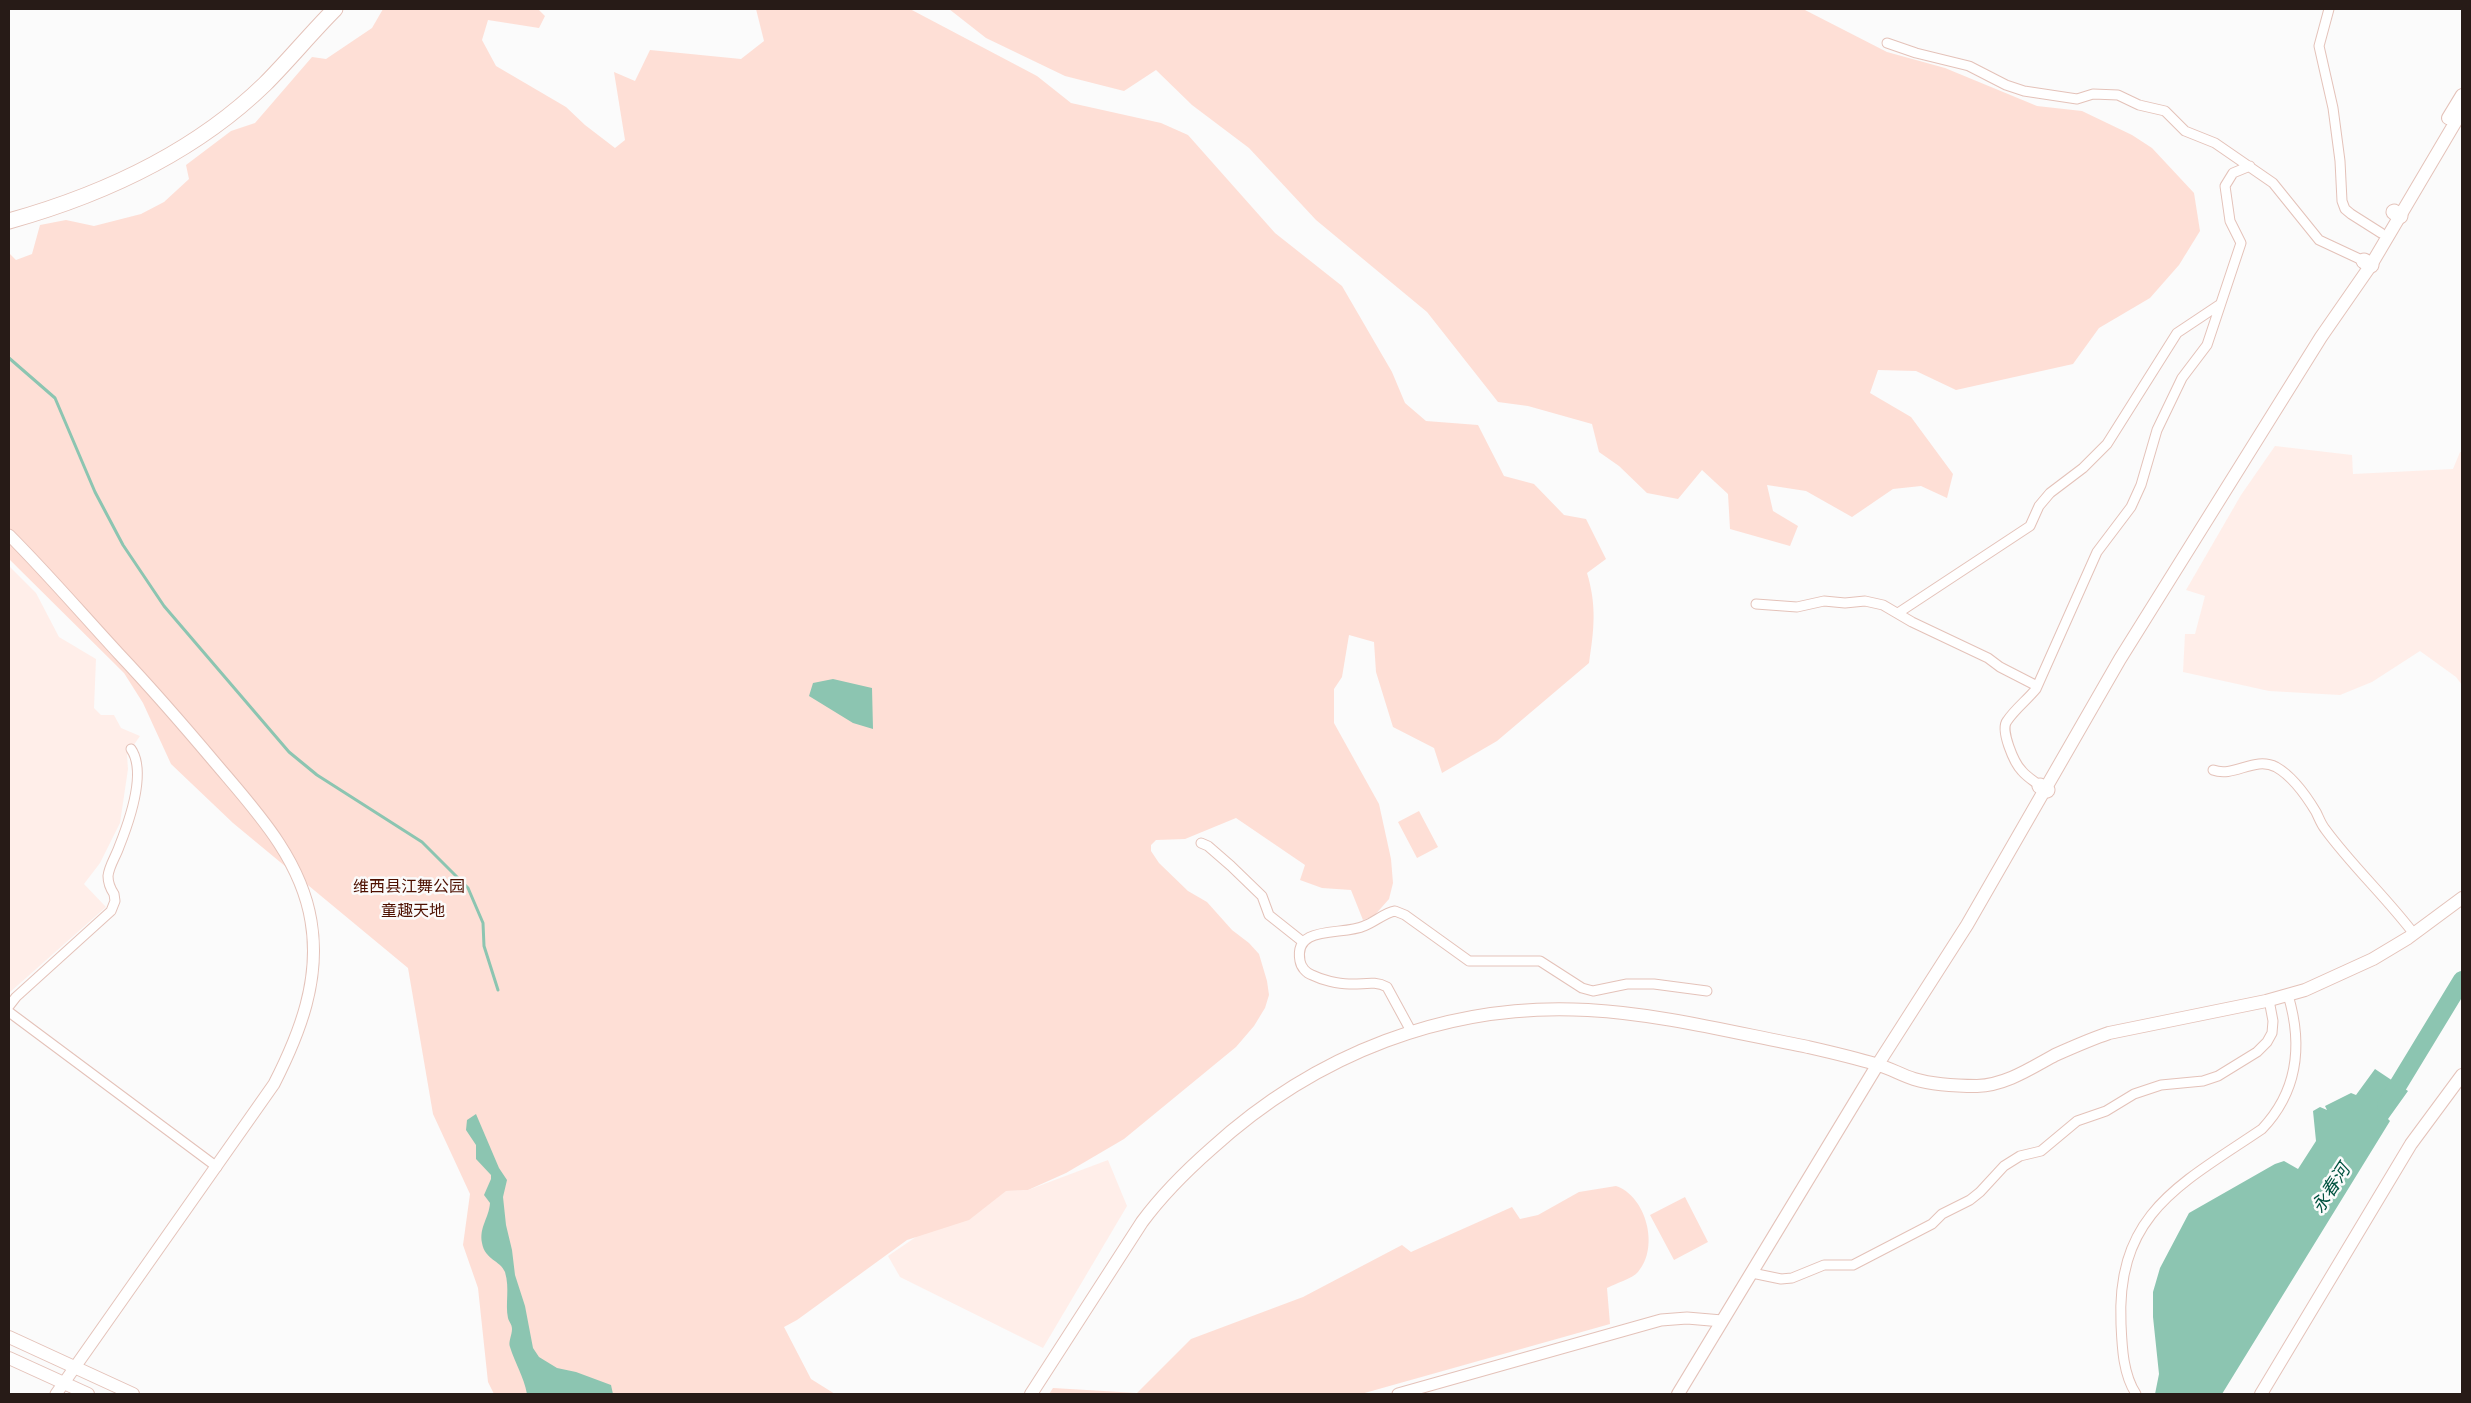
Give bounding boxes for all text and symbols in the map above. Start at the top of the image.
park label: 维西县江舞公园 [353,878,465,898]
park label: 童趣天地 [381,902,445,922]
water label: 永春河 [2308,1160,2356,1218]

